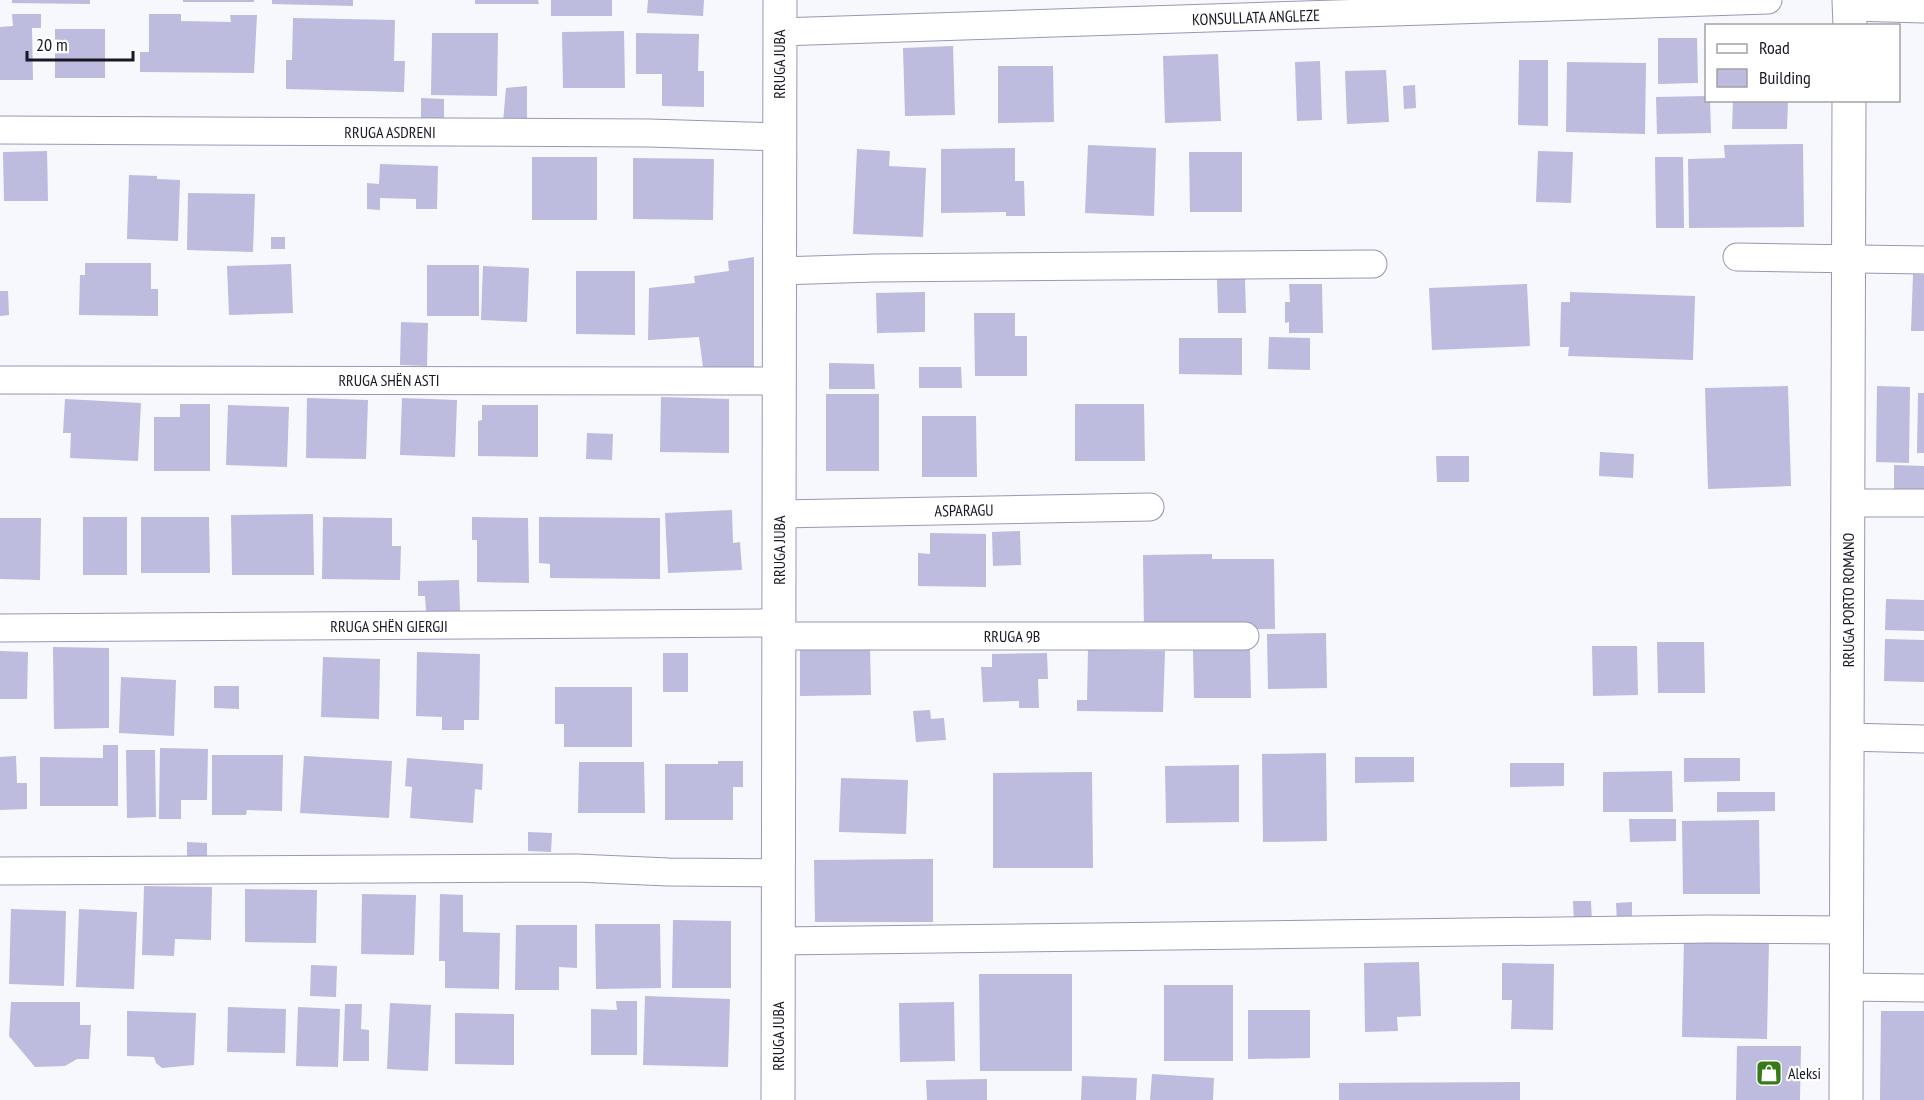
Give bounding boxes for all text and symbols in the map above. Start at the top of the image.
street label: KONSULLATA ANGLEZE [1192,5,1320,29]
scale bar [27,24,134,62]
legend [1705,24,1900,102]
street label: RRUGA JUBA [769,29,789,99]
text: 20 m [36,33,68,56]
text: Road [1759,36,1790,59]
text: Building [1759,66,1811,89]
street label: RRUGA ASDRENI [344,122,436,142]
street label: RRUGA SHËN ASTI [338,370,440,390]
street label: ASPARAGU [934,499,994,521]
street label: RRUGA JUBA [769,515,789,585]
street label: RRUGA PORTO ROMANO [1838,532,1858,667]
street label: RRUGA SHËN GJERGJI [330,616,448,636]
street label: RRUGA 9B [984,626,1040,646]
street label: RRUGA JUBA [768,1001,788,1071]
shop icon: Aleksi [1754,1058,1784,1088]
place label: Aleksi [1788,1063,1821,1083]

